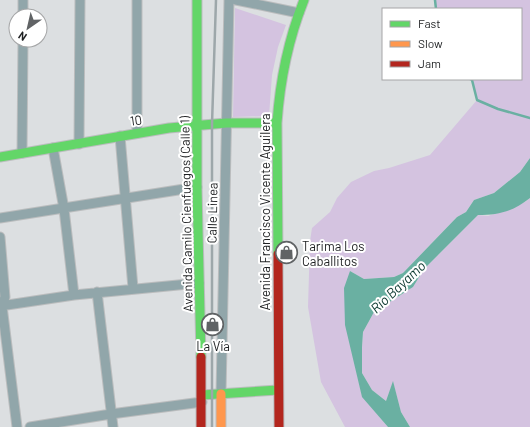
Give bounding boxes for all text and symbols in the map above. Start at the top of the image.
north arrow [8,8,48,48]
legend [382,8,522,80]
text: Fast [418,16,441,30]
text: N [15,29,29,44]
text: Slow [418,36,443,50]
text: Jam [418,56,441,70]
street label: 10 [129,111,143,129]
street label: Avenida Francisco Vicente Aguilera [257,113,273,311]
street label: Avenida Camilo Cienfuegos (Calle 1) [176,115,196,312]
street label: Calle Linea [203,182,221,244]
place label: Tarima Los Caballitos [302,238,365,269]
shop icon: Tarima Los Caballitos [274,240,300,266]
water label: Río Bayamo [367,257,429,316]
shop icon: La Vía [200,311,226,337]
place label: La Vía [196,338,230,354]

